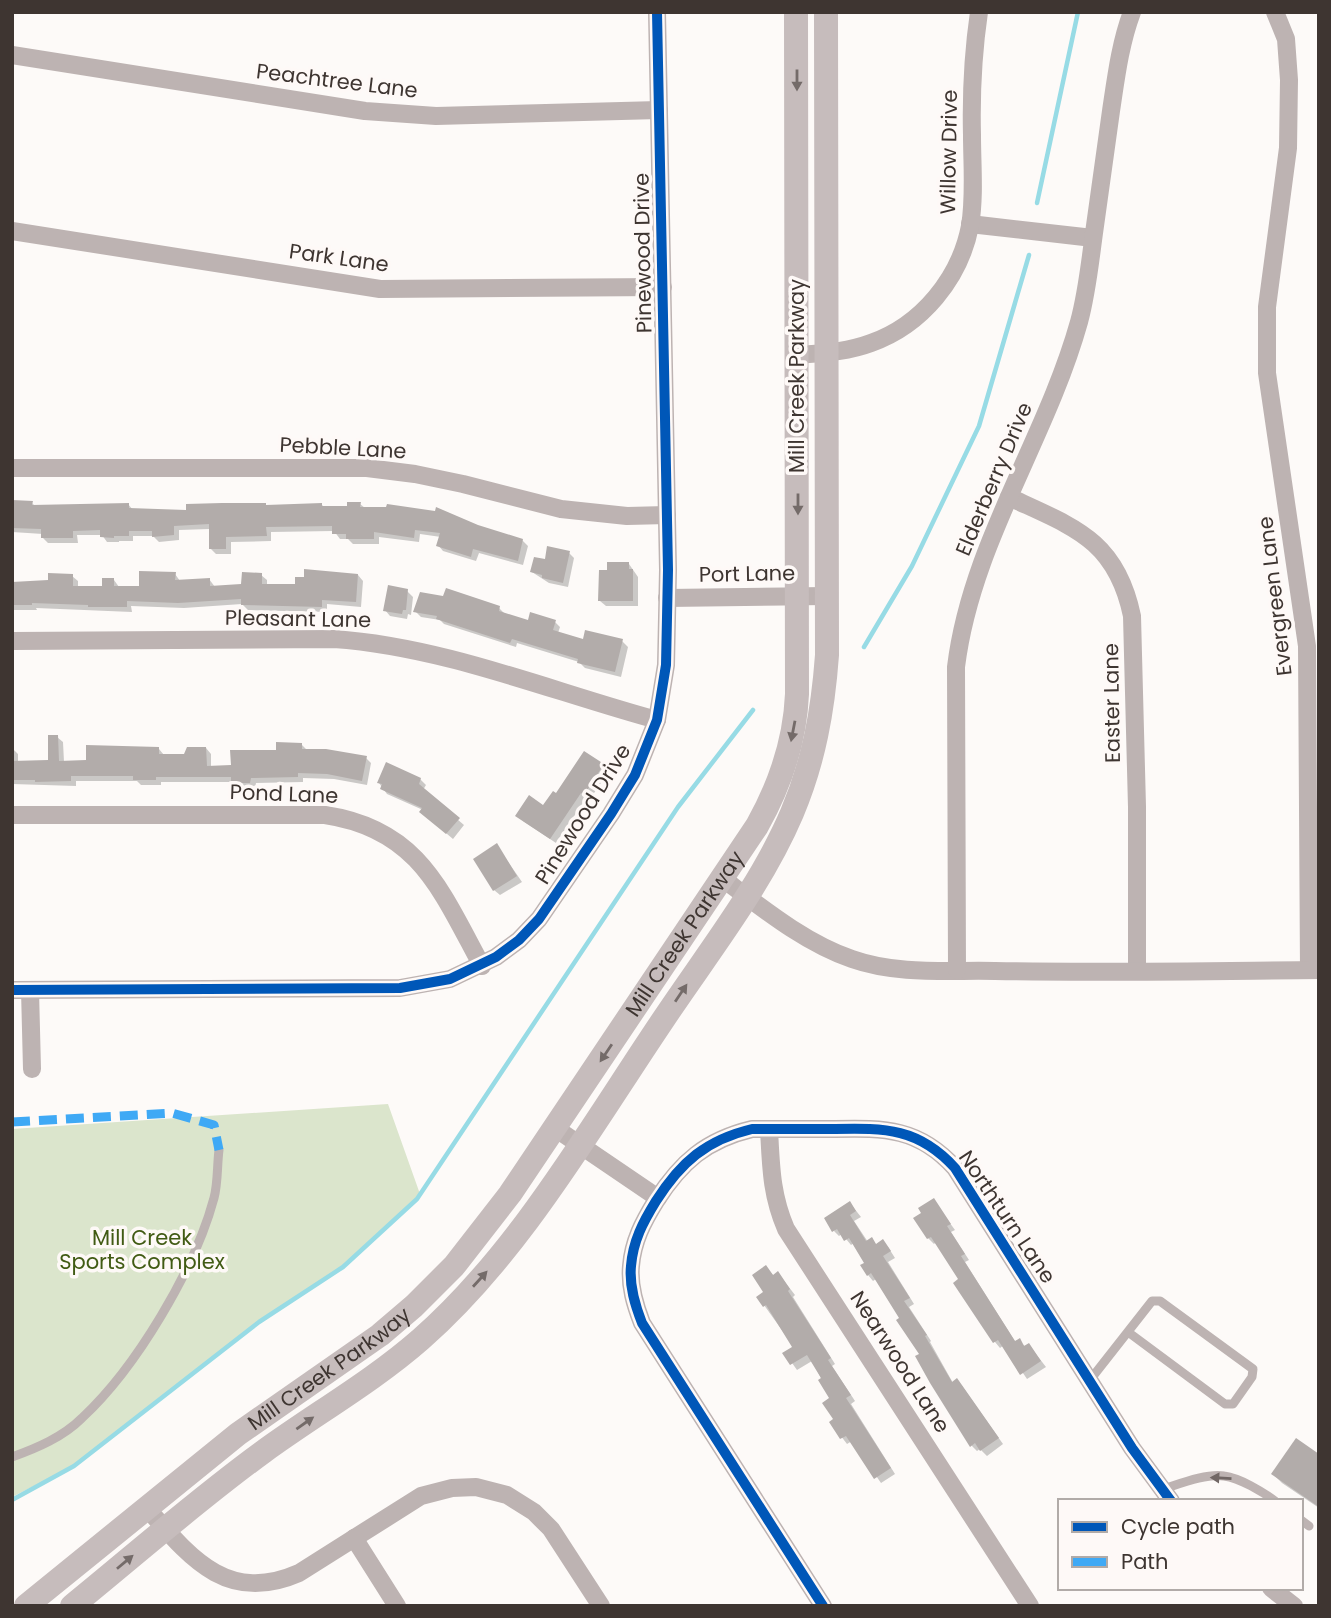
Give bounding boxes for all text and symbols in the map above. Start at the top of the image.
street label: Peachtree Lane [255,56,419,105]
one-way arrow [791,70,803,92]
street label: Willow Drive [933,89,964,215]
street label: Pinewood Drive [627,173,658,333]
street label: Park Lane [287,236,391,279]
street label: Mill Creek Parkway [782,279,811,473]
street label: Elderberry Drive [948,398,1039,560]
street label: Pebble Lane [279,430,407,465]
one-way arrow [792,493,804,515]
street label: Evergreen Lane [1250,515,1299,677]
street label: Port Lane [699,558,795,589]
street label: Pleasant Lane [225,603,371,634]
street label: Easter Lane [1096,643,1127,763]
one-way arrow [787,720,798,742]
street label: Pinewood Drive [528,738,637,889]
street label: Pond Lane [229,777,339,810]
street label: Mill Creek Parkway [618,845,750,1022]
one-way arrow [674,983,687,1003]
one-way arrow [600,1043,613,1062]
street label: Northturn Lane [952,1144,1063,1289]
park label: Mill Creek Sports Complex [59,1223,225,1276]
one-way arrow [472,1271,487,1288]
street label: Nearwood Lane [844,1285,957,1438]
street label: Mill Creek Parkway [242,1300,417,1437]
one-way arrow [296,1416,314,1430]
one-way arrow [1210,1473,1232,1484]
legend [1058,1499,1303,1590]
text: Cycle path [1121,1512,1235,1541]
text: Path [1121,1547,1168,1576]
one-way arrow [116,1554,134,1570]

